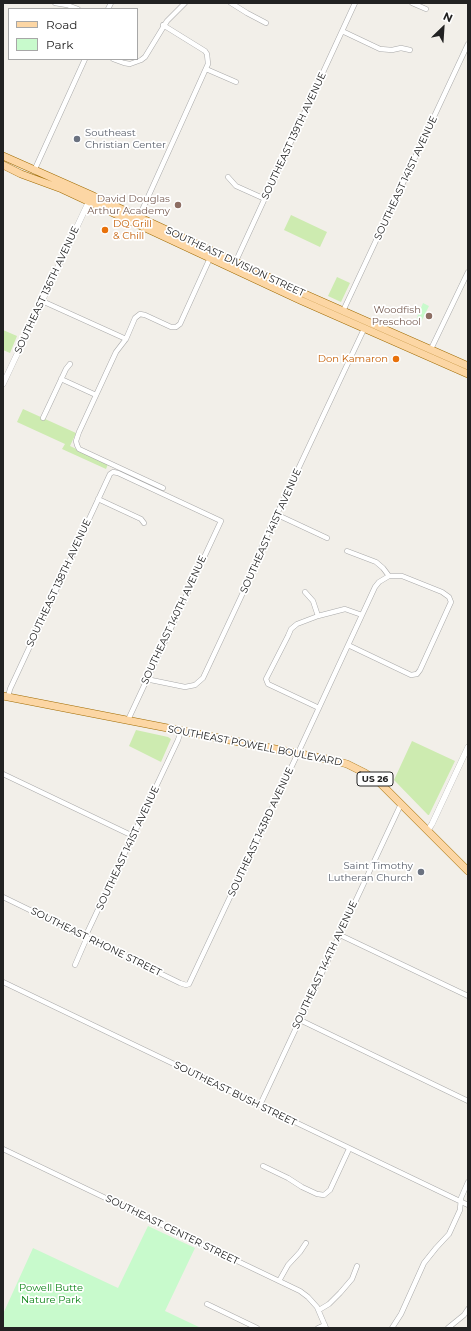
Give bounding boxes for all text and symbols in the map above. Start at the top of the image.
legend [8,8,138,60]
north arrow [423,8,463,48]
text: N [441,9,455,25]
text: Road [46,17,77,32]
text: Park [46,37,73,52]
street label: SOUTHEAST 139TH AVENUE [259,70,329,202]
street label: SOUTHEAST 141ST AVENUE [372,114,440,242]
place label: Southeast Christian Center [85,127,166,150]
marker: Southeast Christian Center [72,134,82,144]
place label: David Douglas Arthur Academy [87,193,170,216]
marker: David Douglas Arthur Academy [173,200,183,210]
place label: DQ Grill & Chill [113,218,152,242]
street label: SOUTHEAST 136TH AVENUE [12,224,82,356]
street label: SOUTHEAST DIVISION STREET [164,224,306,300]
marker: DQ Grill & Chill [100,225,110,235]
place label: Woodfish Preschool [372,304,421,328]
marker: Woodfish Preschool [424,311,434,321]
place label: Don Kamaron [318,353,388,365]
marker: Don Kamaron [391,354,401,364]
street label: SOUTHEAST 141ST AVENUE [238,467,304,595]
street label: SOUTHEAST 138TH AVENUE [24,517,94,649]
street label: SOUTHEAST 140TH AVENUE [139,554,209,686]
street label: SOUTHEAST POWELL BOULEVARD [167,723,343,769]
street label: SOUTHEAST 143RD AVENUE [226,765,296,899]
road number: US 26 [357,772,393,786]
street label: SOUTHEAST 141ST AVENUE [94,784,162,912]
place label: Saint Timothy Lutheran Church [328,860,413,884]
marker: Saint Timothy Lutheran Church [416,867,426,877]
street label: SOUTHEAST 144TH AVENUE [290,899,360,1031]
street label: SOUTHEAST RHONE STREET [29,905,163,979]
street label: SOUTHEAST BUSH STREET [172,1059,298,1129]
street label: SOUTHEAST CENTER STREET [103,1192,241,1268]
park label: Powell Butte Nature Park [19,1282,83,1306]

